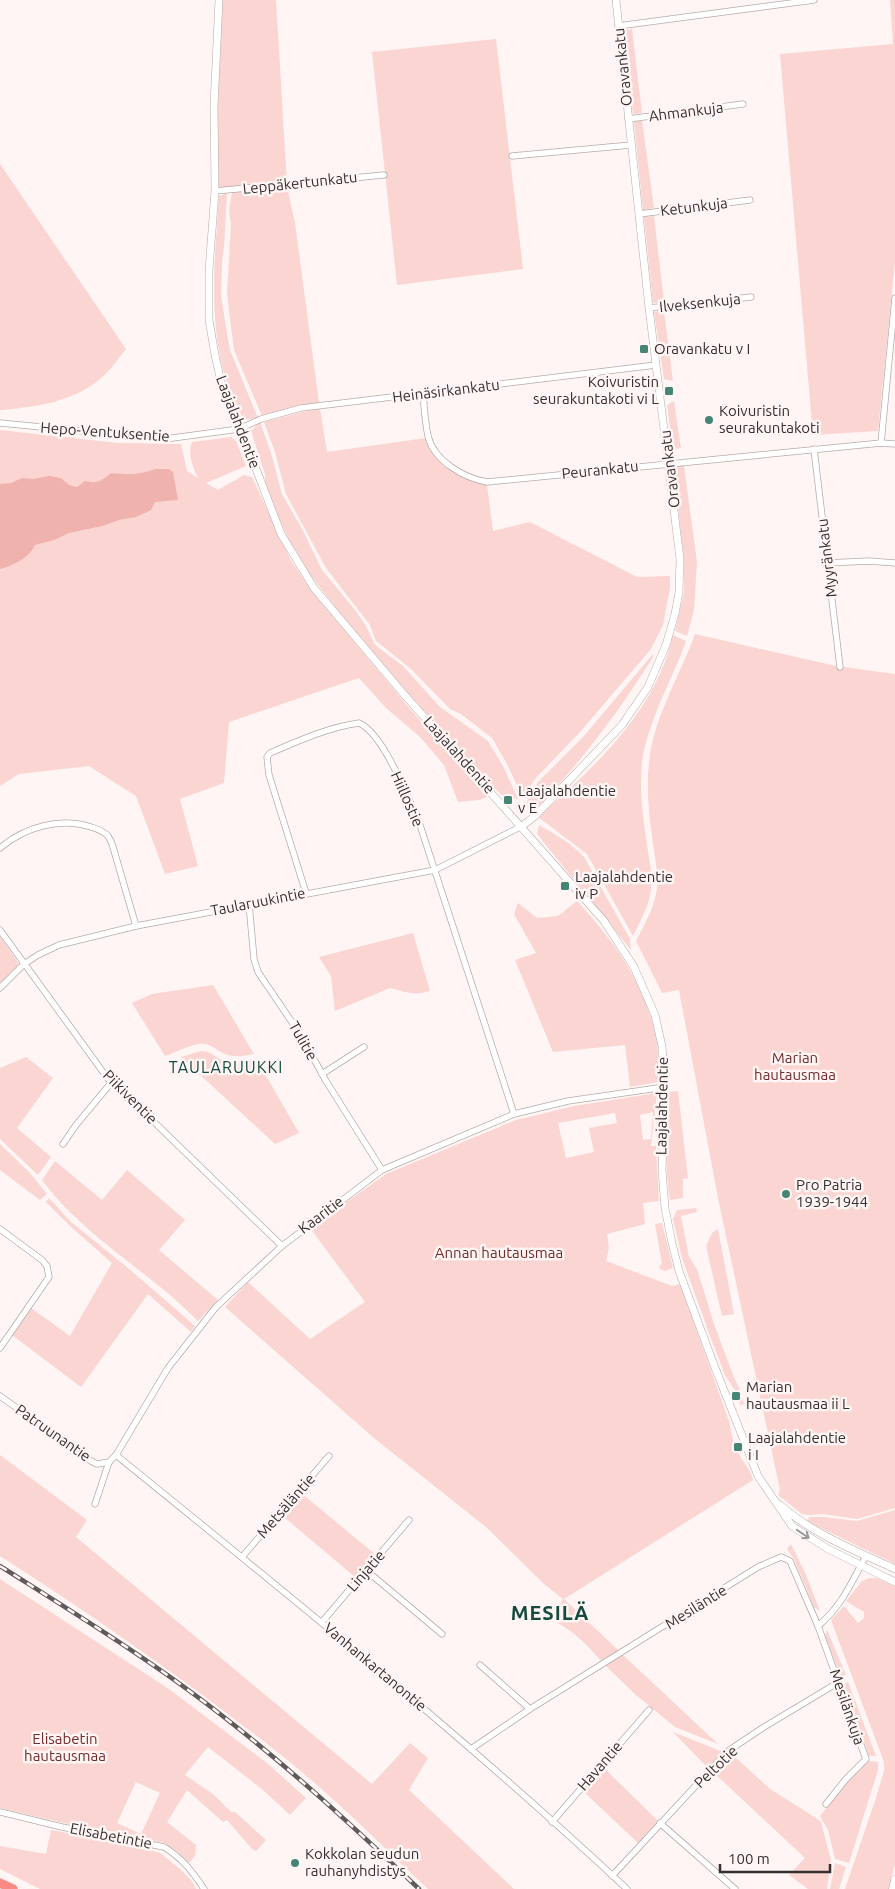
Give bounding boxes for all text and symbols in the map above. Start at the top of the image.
street label: Oravankatu [610,27,635,107]
street label: Ahmankuja [648,98,724,125]
street label: Leppäkertunkatu [242,168,358,197]
street label: Ketunkuja [659,194,729,219]
street label: Ilveksenkuja [658,290,741,315]
place label: Oravankatu v I [654,340,750,357]
marker: Oravankatu v I [638,343,650,355]
street label: Laajalahdentie [213,373,264,471]
place label: Koivuristin seurakuntakoti vi L [533,373,659,407]
street label: Heinäsirkankatu [391,375,501,406]
marker: Koivuristin seurakuntakoti vi L [663,385,675,397]
place label: Koivuristin seurakuntakoti [719,402,820,436]
marker: Koivuristin seurakuntakoti [703,414,715,426]
street label: Hepo-Ventuksentie [40,419,170,445]
street label: Oravankatu [656,429,683,509]
street label: Peurankatu [561,457,639,482]
street label: Myyränkatu [813,518,840,599]
street label: Laajalahdentie [420,713,499,797]
street label: Hiillostie [388,769,427,829]
place label: Laajalahdentie v E [518,782,616,816]
marker: Laajalahdentie v E [502,794,514,806]
place label: Laajalahdentie iv P [575,868,673,902]
marker: Laajalahdentie iv P [559,880,571,892]
street label: Taularuukintie [209,884,307,919]
street label: Tulitie [286,1018,321,1063]
park label: Marian hautausmaa [754,1049,836,1083]
street label: Laajalahdentie [652,1057,671,1155]
district label: TAULARUUKKI [169,1058,283,1076]
street label: Piikiventie [100,1066,161,1127]
place label: Pro Patria 1939-1944 [796,1176,868,1210]
marker: Pro Patria 1939-1944 [780,1188,792,1200]
street label: Kaaritie [295,1192,346,1237]
park label: Annan hautausmaa [435,1244,563,1261]
place label: Marian hautausmaa ii L [746,1378,850,1412]
marker: Marian hautausmaa ii L [730,1390,742,1402]
street label: Patruunantie [12,1400,94,1465]
place label: Laajalahdentie i I [748,1429,846,1463]
marker: Laajalahdentie i I [732,1441,744,1453]
street label: Metsäläntie [253,1470,318,1541]
one-way arrow [795,1529,809,1539]
street label: Linjatie [343,1547,388,1595]
street label: Mesiläntie [662,1581,730,1632]
district label: MESILÄ [511,1601,589,1624]
street label: Vanhankartanontie [321,1619,430,1714]
street label: Mesilänkuja [827,1667,868,1747]
park label: Elisabetin hautausmaa [24,1730,106,1764]
street label: Havantie [574,1738,626,1794]
street label: Peltotie [691,1742,741,1791]
street label: Elisabetintie [69,1819,154,1852]
scale bar [720,1842,830,1874]
place label: Kokkolan seudun rauhanyhdistys [305,1845,419,1879]
text: 100 m [728,1850,770,1867]
marker: Kokkolan seudun rauhanyhdistys [289,1857,301,1869]

